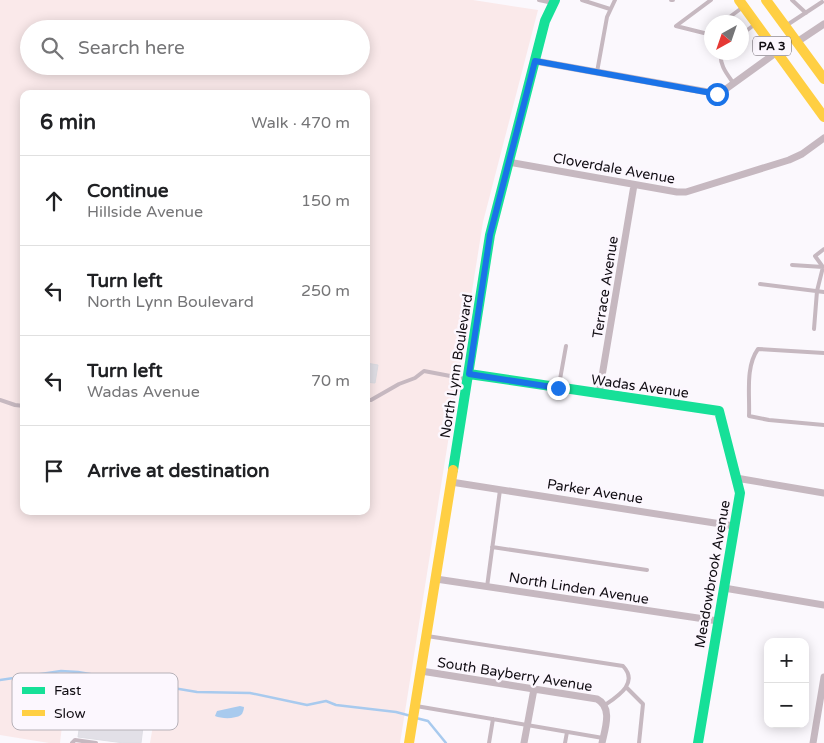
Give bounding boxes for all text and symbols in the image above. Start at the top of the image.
north arrow [704,15,749,60]
search box [20,20,370,75]
icon: search [38,34,66,62]
road number: PA 3 [753,36,791,56]
text: Search here [78,37,185,59]
route start [706,83,729,106]
text: 6 min [40,110,96,135]
text: Walk · 470 m [251,113,350,133]
street label: Cloverdale Avenue [551,149,676,188]
text: Continue [87,180,169,202]
icon: ahead [40,187,68,215]
text: 150 m [301,191,350,211]
text: Hillside Avenue [87,202,203,222]
street label: Terrace Avenue [589,235,622,339]
text: Turn left [87,270,163,292]
icon: left [40,277,68,305]
text: 250 m [301,281,350,301]
text: North Lynn Boulevard [87,292,254,312]
street label: North Lynn Boulevard [437,293,476,439]
text: Turn left [87,360,163,382]
icon: left [40,367,68,395]
text: 70 m [311,371,350,391]
street label: Wadas Avenue [590,371,690,402]
route end [547,377,570,400]
text: Wadas Avenue [87,382,200,402]
icon: arrive [40,457,68,485]
text: Arrive at destination [87,460,270,482]
street label: Parker Avenue [546,476,644,507]
street label: Meadowbrook Avenue [691,499,734,649]
street label: North Linden Avenue [508,569,650,608]
map controls [764,638,809,728]
button: + [764,638,809,683]
street label: South Bayberry Avenue [436,654,594,695]
legend [12,673,178,730]
text: Fast [54,682,82,699]
button: − [764,683,809,728]
text: Slow [54,705,86,722]

